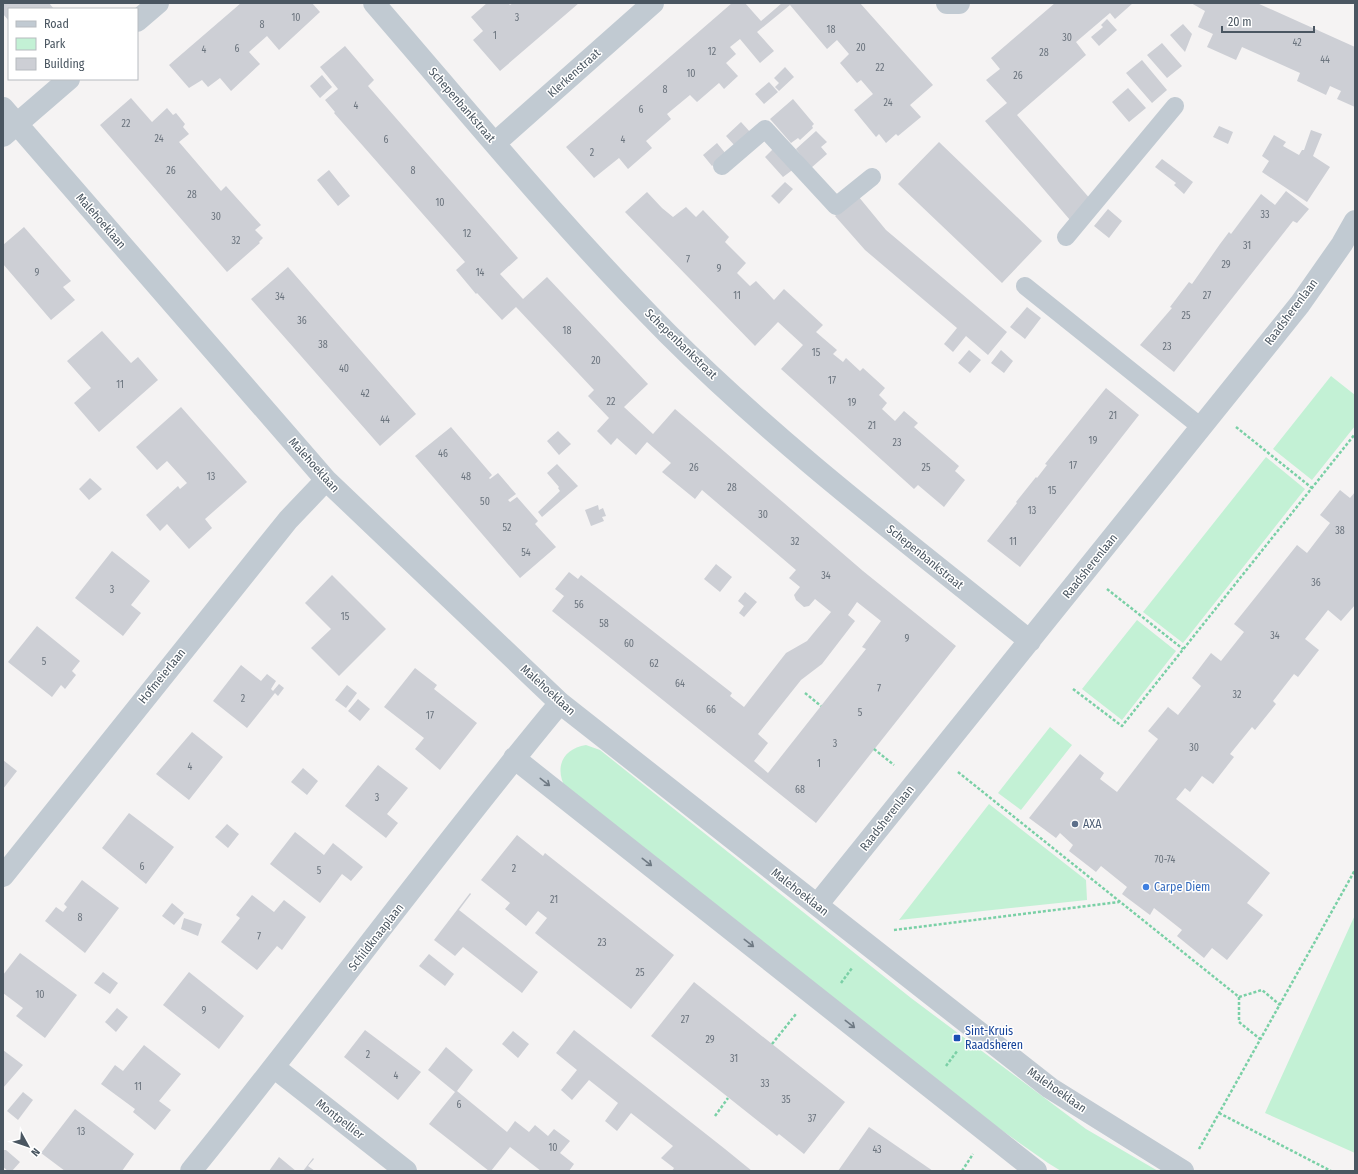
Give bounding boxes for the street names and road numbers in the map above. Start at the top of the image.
street label: Klerkenstraat [545,46,603,100]
street label: Schepenbankstraat [426,65,498,145]
street label: Malehoeklaan [73,191,129,251]
street label: Raadsherenlaan [1262,276,1320,348]
street label: Schepenbankstraat [642,306,720,382]
street label: Malehoeklaan [286,435,342,495]
street label: Schepenbankstraat [884,522,966,592]
street label: Raadsherenlaan [1060,531,1120,601]
street label: Hofmeierlaan [136,646,188,706]
street label: Malehoeklaan [518,662,578,718]
street label: Raadsherenlaan [857,782,917,854]
street label: Malehoeklaan [769,865,831,919]
street label: Schildknaaplaan [346,901,406,973]
street label: Malehoeklaan [1025,1065,1089,1115]
street label: Montpellier [313,1096,367,1143]

